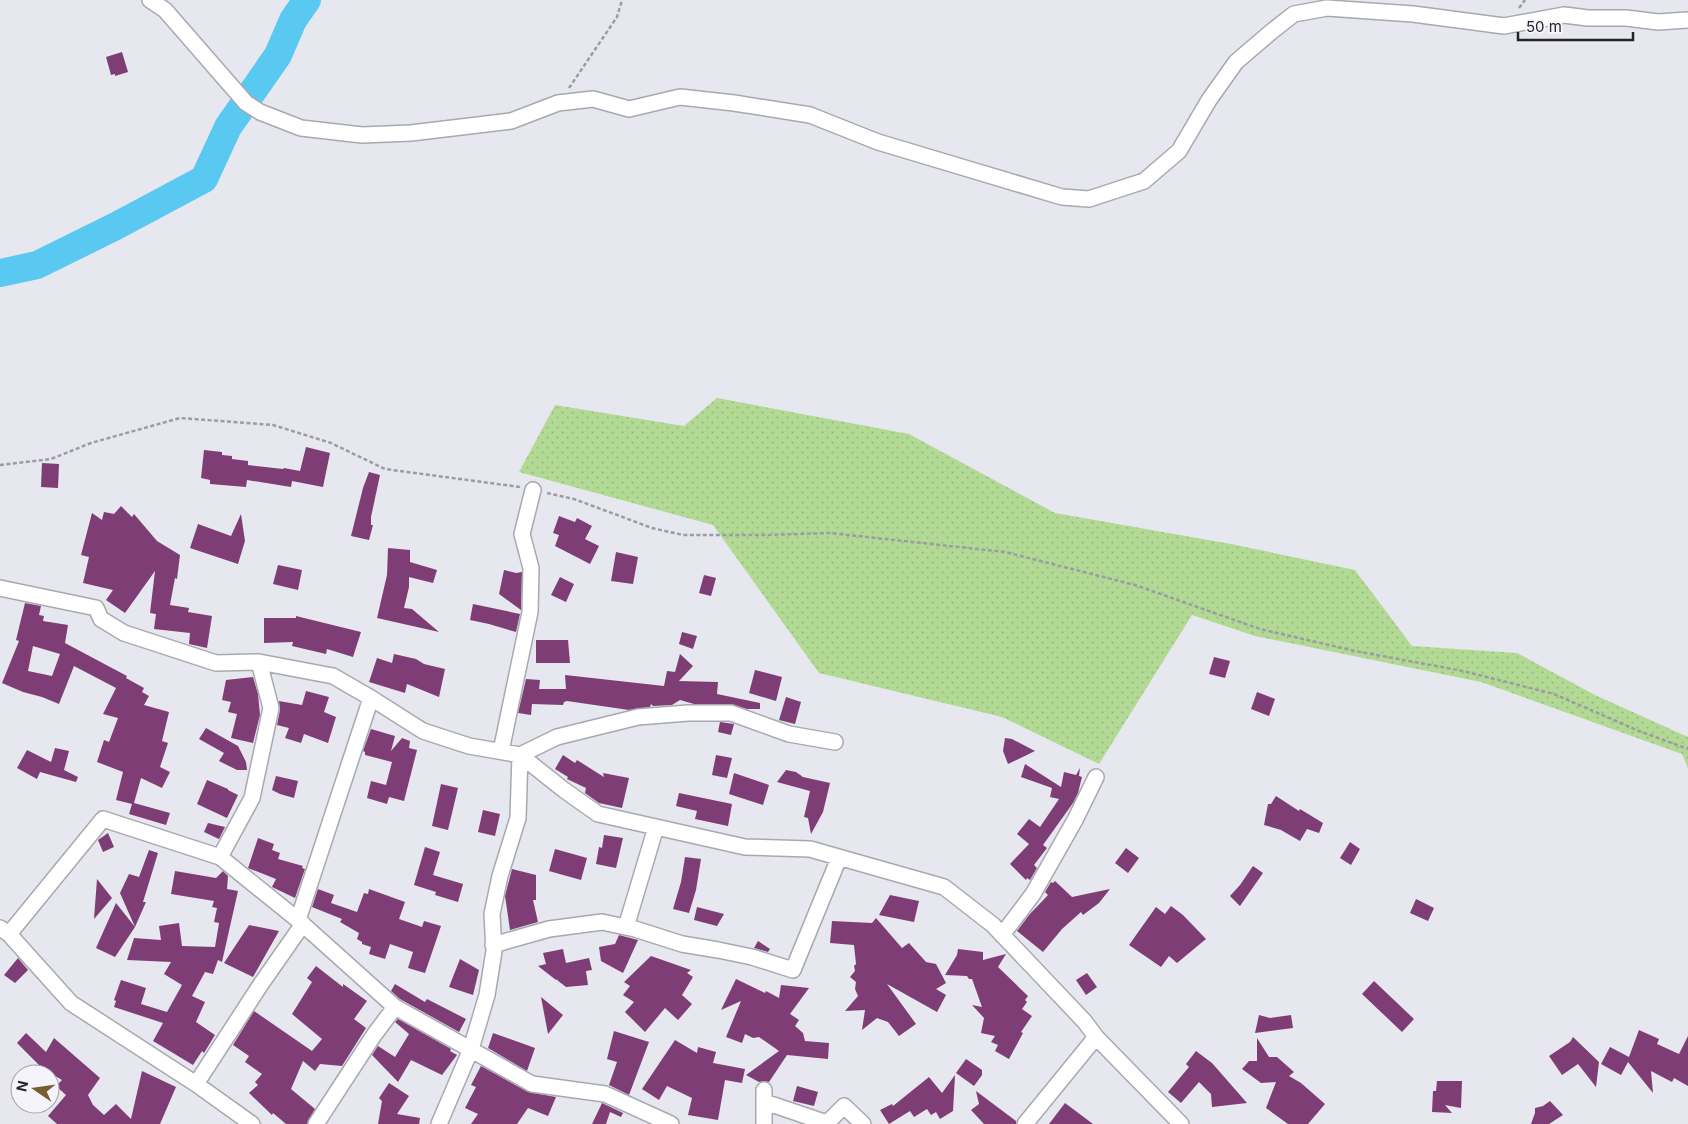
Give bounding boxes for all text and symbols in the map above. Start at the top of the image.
scale bar [1518,10,1633,42]
text: 50 m [1526,17,1562,36]
north arrow [10,1064,60,1114]
text: N [12,1079,31,1093]

